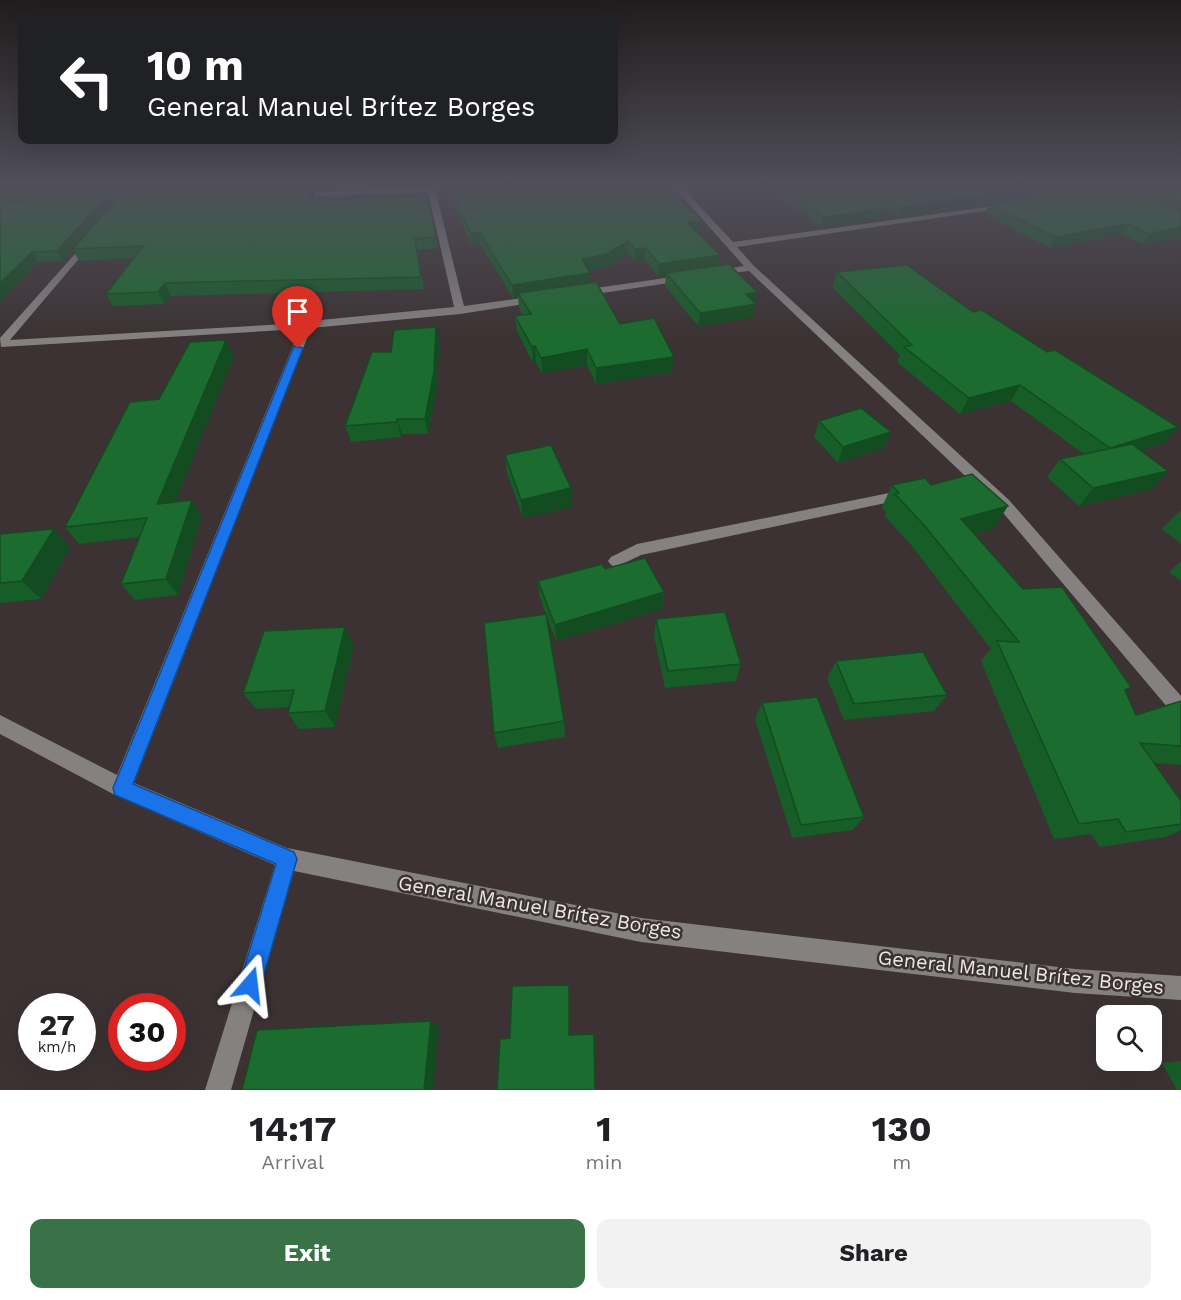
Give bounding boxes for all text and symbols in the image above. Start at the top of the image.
text: 10 m [147,41,244,90]
icon: left [48,42,126,120]
text: General Manuel Brítez Borges [147,91,535,123]
pin [272,286,323,348]
icon: arrive [281,295,314,328]
street label: General Manuel Brítez Borges [396,870,684,944]
street label: General Manuel Brítez Borges [877,945,1165,999]
position arrow [218,953,282,1017]
speed limit sign: 30 [108,993,186,1071]
map controls [1096,1005,1162,1071]
button: search [1096,1005,1162,1071]
text: 27 [39,1007,75,1042]
text: km/h [38,1038,76,1056]
text: 14:17 [249,1108,336,1150]
text: 1 [596,1108,612,1150]
text: 130 [872,1108,932,1150]
text: Arrival [262,1150,324,1174]
text: min [586,1150,622,1174]
text: m [892,1150,911,1174]
button: Exit [30,1219,585,1288]
button: Share [597,1219,1151,1288]

